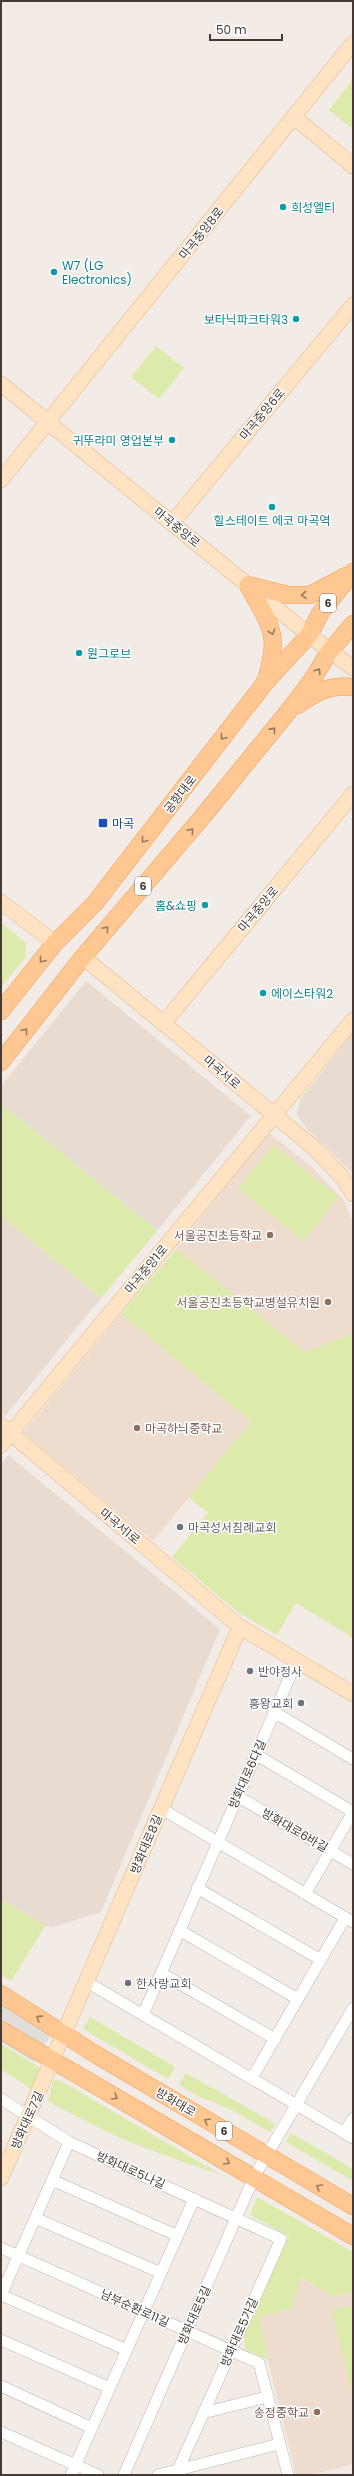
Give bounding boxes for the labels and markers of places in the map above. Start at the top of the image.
place label: 희성엘티 [291,199,335,216]
marker: 희성엘티 [278,202,288,212]
place label: W7 (LG Electronics) [62,257,132,288]
marker: W7 (LG Electronics) [49,267,59,277]
place label: 보타닉파크타워3 [204,311,288,328]
marker: 보타닉파크타워3 [291,314,301,324]
place label: 귀뚜라미 영업본부 [72,432,164,449]
marker: 귀뚜라미 영업본부 [167,435,177,445]
marker: 힐스테이트 에코 마곡역 [267,502,277,512]
place label: 힐스테이트 에코 마곡역 [214,512,330,529]
place label: 원그로브 [87,645,131,662]
marker: 원그로브 [74,648,84,658]
place label: 마곡 [112,815,134,832]
marker: 마곡 [97,817,109,829]
place label: 홈&쇼핑 [155,897,197,914]
marker: 홈&쇼핑 [200,900,210,910]
place label: 에이스타워2 [271,985,333,1002]
marker: 에이스타워2 [258,988,268,998]
place label: 서울공진초등학교 [174,1227,262,1244]
marker: 서울공진초등학교 [265,1230,275,1240]
place label: 서울공진초등학교병설유치원 [176,1294,320,1311]
marker: 서울공진초등학교병설유치원 [323,1297,333,1307]
place label: 마곡하늬중학교 [145,1420,222,1437]
marker: 마곡하늬중학교 [132,1423,142,1433]
place label: 마곡성서침례교회 [188,1519,276,1536]
marker: 마곡성서침례교회 [175,1522,185,1532]
place label: 반야정사 [258,1663,302,1680]
marker: 반야정사 [245,1666,255,1676]
place label: 흥왕교회 [249,1695,293,1712]
marker: 흥왕교회 [296,1698,306,1708]
place label: 한사랑교회 [136,1975,191,1992]
marker: 한사랑교회 [123,1978,133,1988]
place label: 송정중학교 [254,2404,309,2421]
marker: 송정중학교 [312,2407,322,2417]

